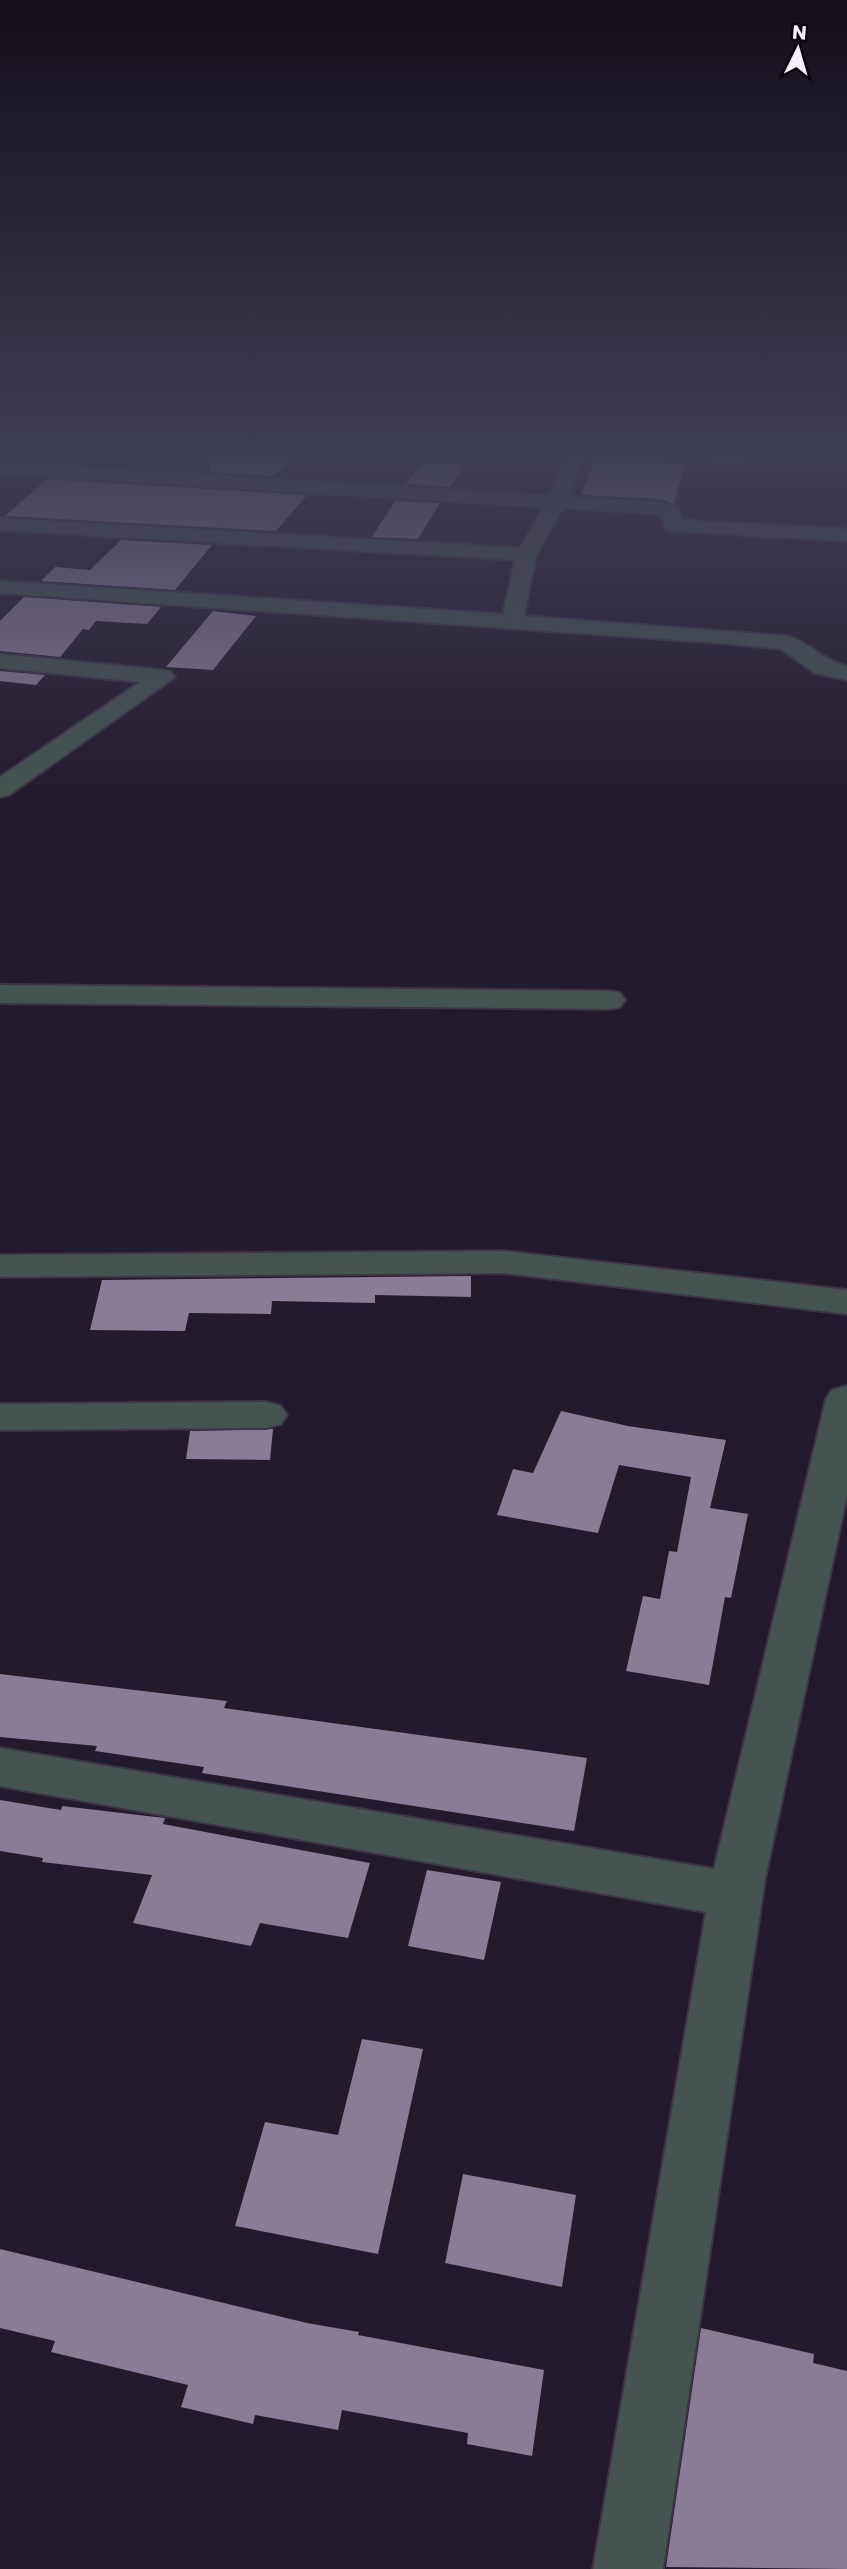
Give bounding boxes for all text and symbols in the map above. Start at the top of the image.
north arrow [763,14,833,84]
text: N [791,18,808,47]

